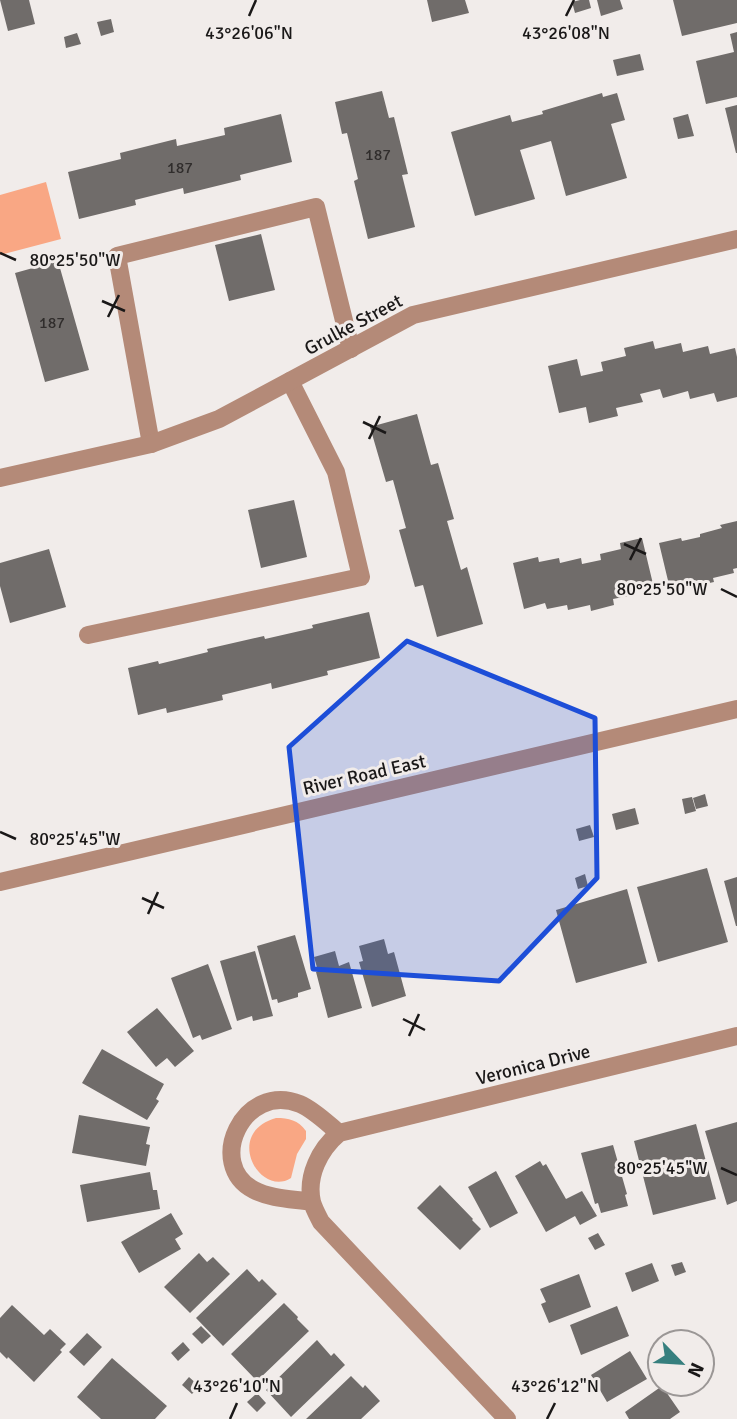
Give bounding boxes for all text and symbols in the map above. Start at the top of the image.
text: 43°26'06"N [205,22,293,44]
text: 43°26'08"N [522,22,610,44]
house number: 187 [365,145,391,165]
house number: 187 [167,158,193,178]
text: 80°25'50"W [30,249,120,271]
street label: Grulke Street [300,289,407,361]
house number: 187 [39,313,65,333]
text: 80°25'50"W [617,578,707,600]
street label: River Road East [300,749,428,801]
text: 80°25'45"W [30,828,120,850]
street label: Veronica Drive [474,1039,593,1091]
text: 80°25'45"W [617,1157,707,1179]
north arrow [646,1328,716,1398]
text: N [682,1359,709,1381]
text: 43°26'10"N [193,1375,281,1397]
text: 43°26'12"N [511,1375,599,1397]

